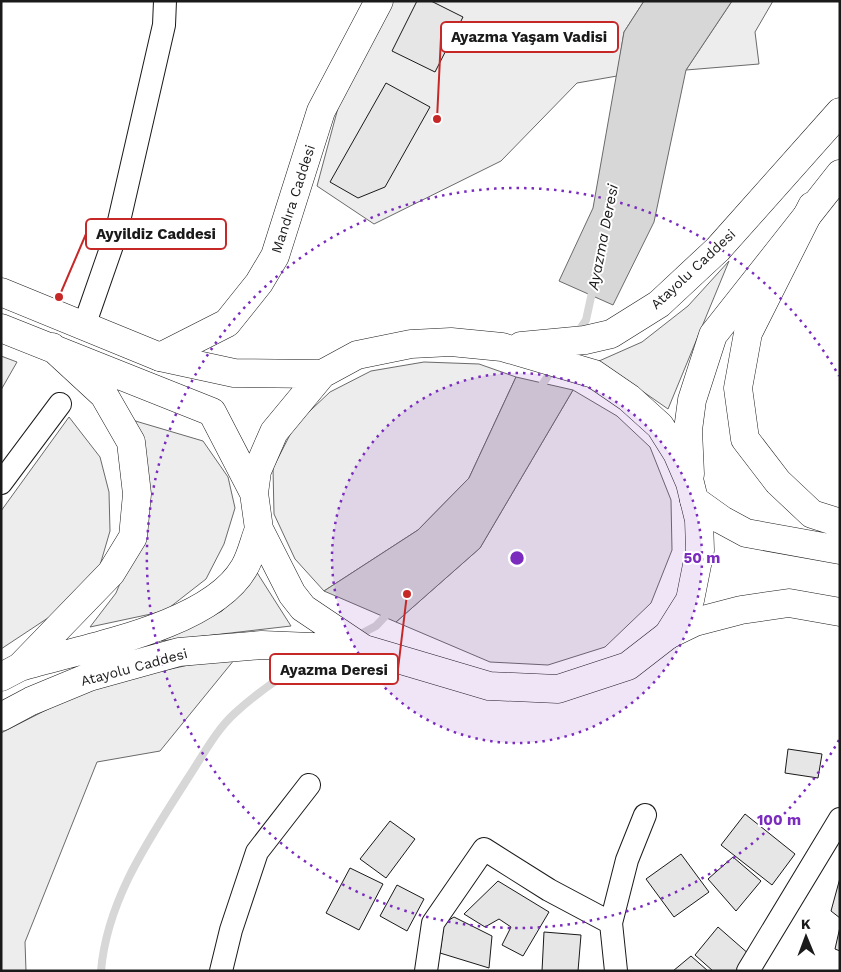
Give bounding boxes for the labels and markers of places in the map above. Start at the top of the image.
callout: Ayazma Yaşam Vadisi [441,22,618,52]
callout: Ayyildiz Caddesi [86,219,226,249]
centre of rings [508,549,526,567]
callout: Ayazma Deresi [270,654,398,684]

